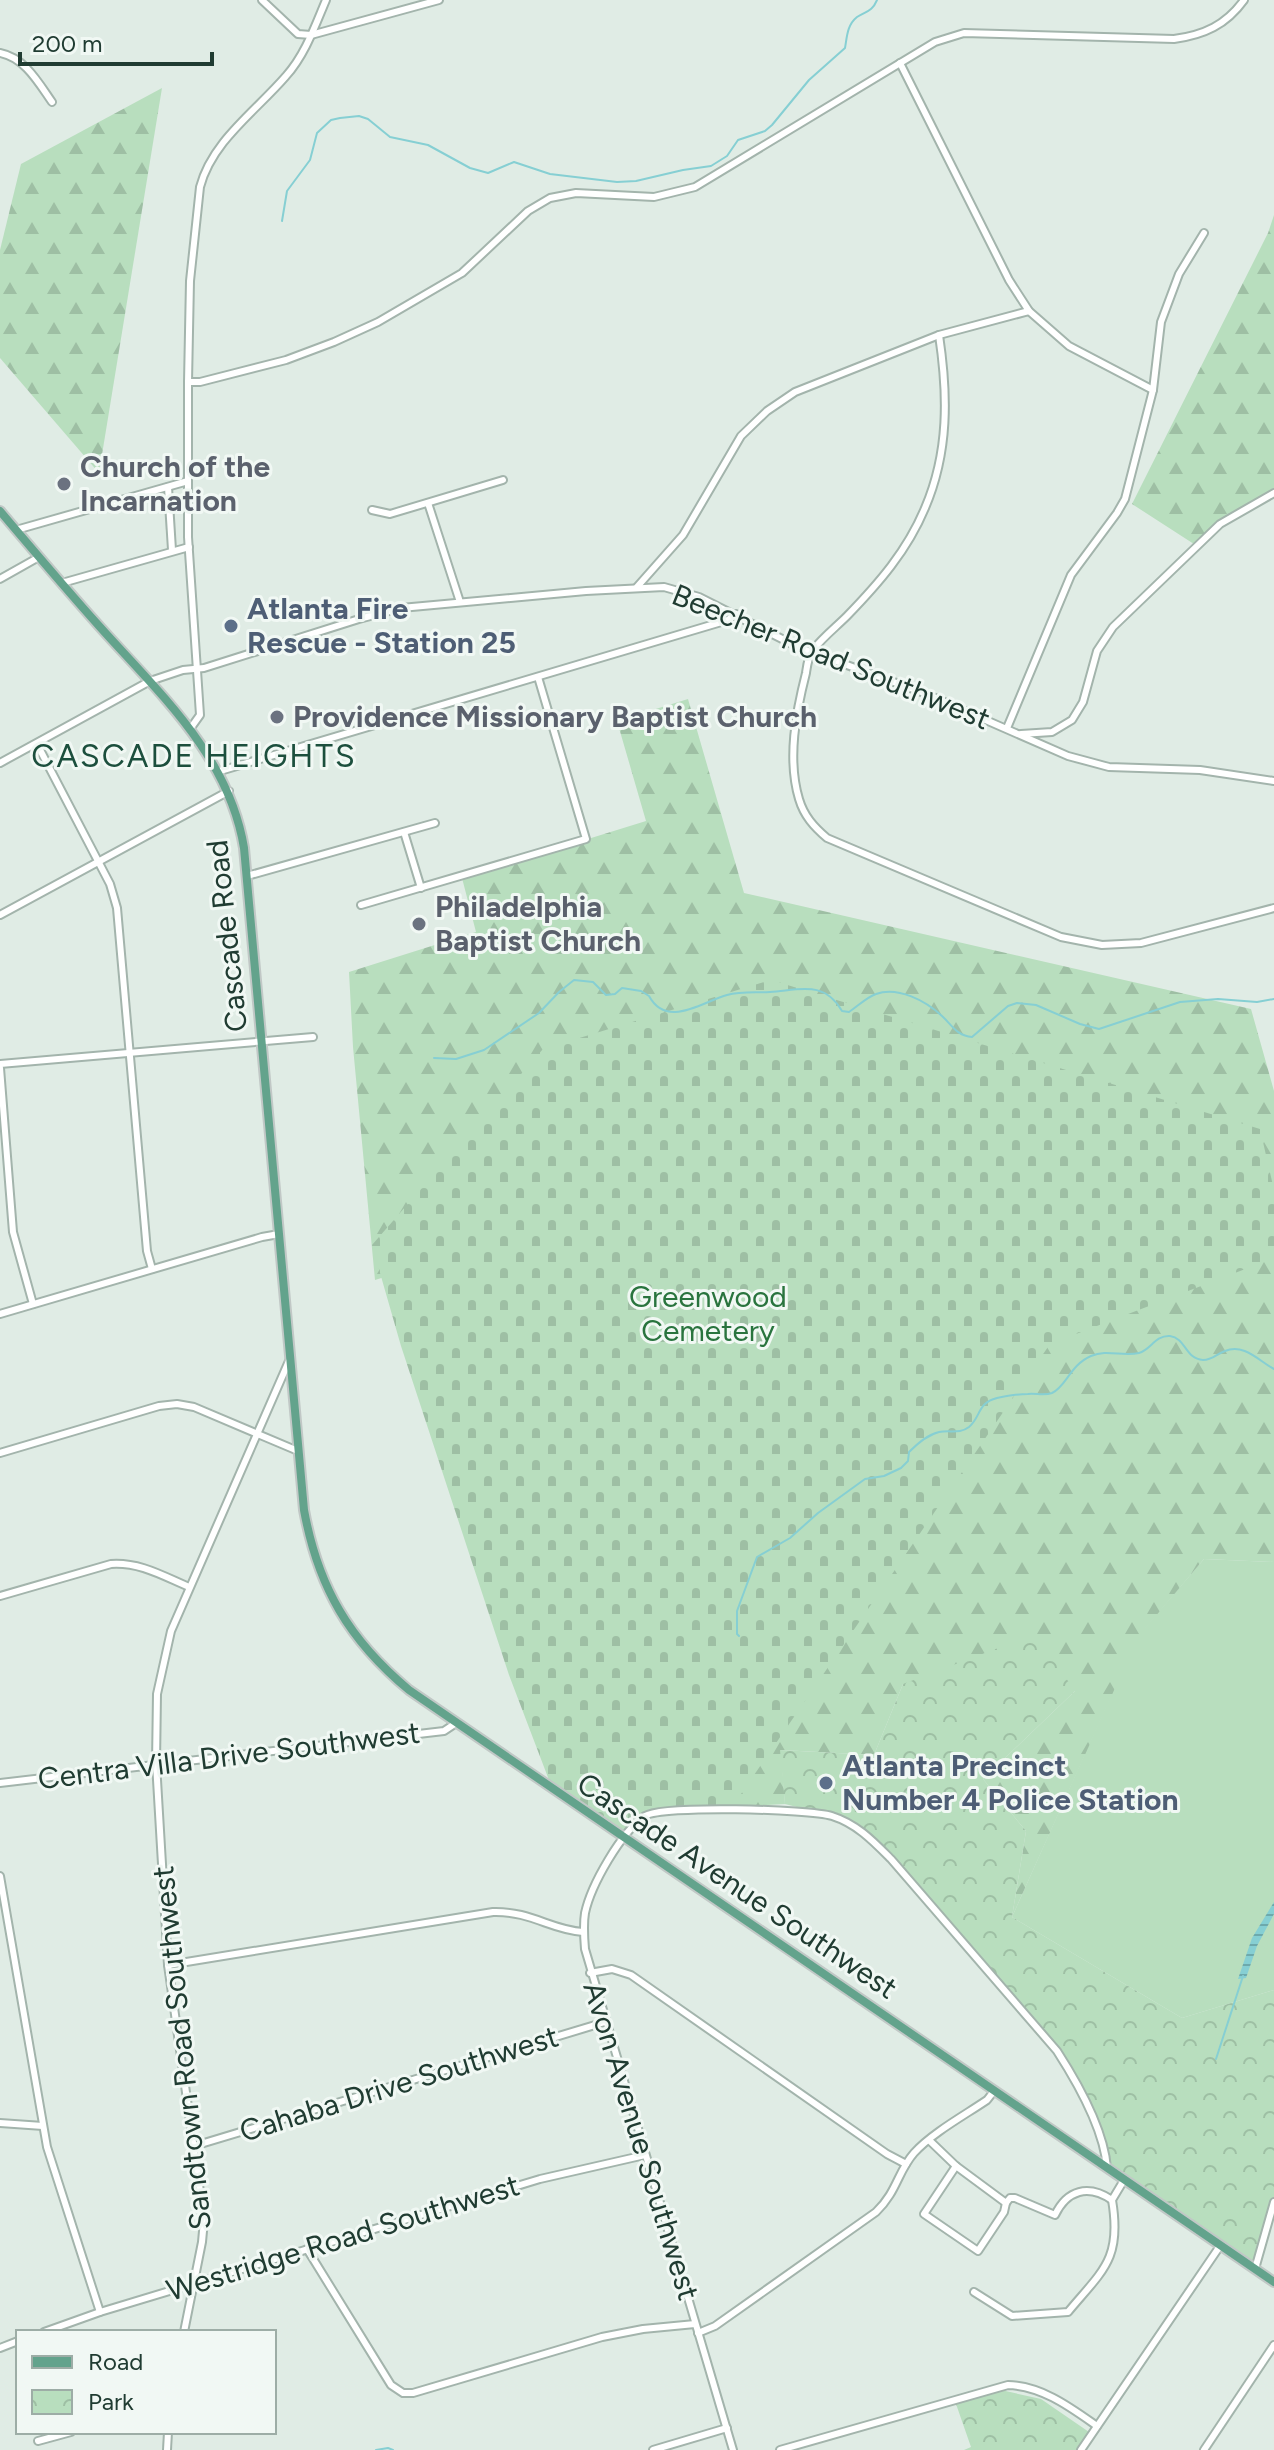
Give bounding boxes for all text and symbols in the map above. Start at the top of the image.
scale bar [20,16,212,66]
text: 200 m [32,29,103,58]
place label: Church of the Incarnation [80,448,270,519]
marker: Church of the Incarnation [55,475,73,493]
street label: Beecher Road Southwest [667,576,996,737]
place label: Atlanta Fire Rescue - Station 25 [247,590,516,661]
marker: Atlanta Fire Rescue - Station 25 [222,617,240,635]
place label: Providence Missionary Baptist Church [293,698,817,735]
marker: Providence Missionary Baptist Church [268,708,286,726]
district label: CASCADE HEIGHTS [31,737,357,775]
street label: Cascade Road [198,838,255,1034]
place label: Philadelphia Baptist Church [435,888,641,959]
marker: Philadelphia Baptist Church [410,915,428,933]
park label: Greenwood Cemetery [629,1278,787,1349]
street label: Centra Villa Drive Southwest [36,1714,422,1797]
place label: Atlanta Precinct Number 4 Police Station [842,1747,1179,1818]
street label: Cascade Avenue Southwest [570,1765,904,2007]
marker: Atlanta Precinct Number 4 Police Station [817,1774,835,1792]
street label: Sandtown Road Southwest [144,1864,219,2232]
street label: Avon Avenue Southwest [575,1977,708,2304]
street label: Cahaba Drive Southwest [235,2017,563,2150]
street label: Westridge Road Southwest [162,2166,524,2309]
legend [16,2330,276,2434]
text: Road [88,2347,143,2376]
text: Park [88,2387,134,2416]

